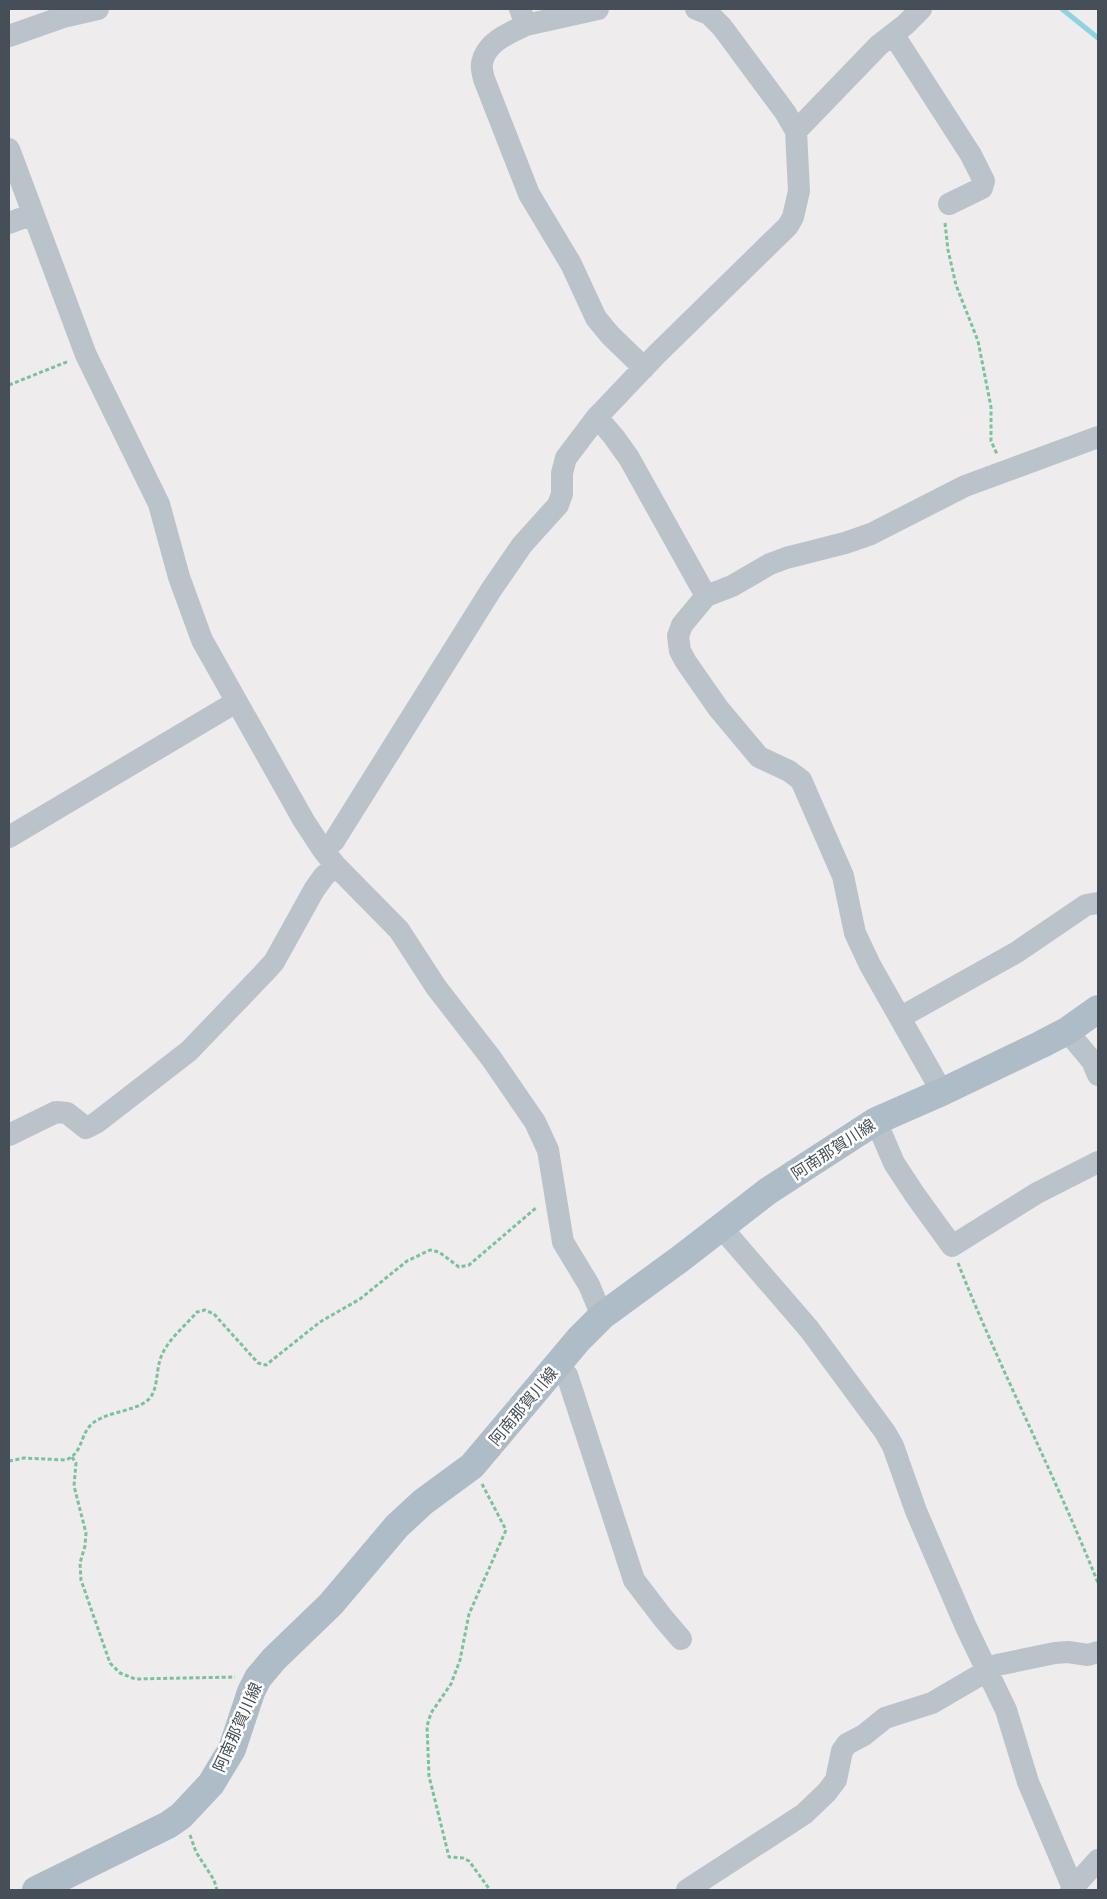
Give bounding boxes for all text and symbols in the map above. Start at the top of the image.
street label: 阿南那賀川線 [788,1115,878,1183]
street label: 阿南那賀川線 [485,1363,561,1449]
street label: 阿南那賀川線 [209,1679,265,1775]

